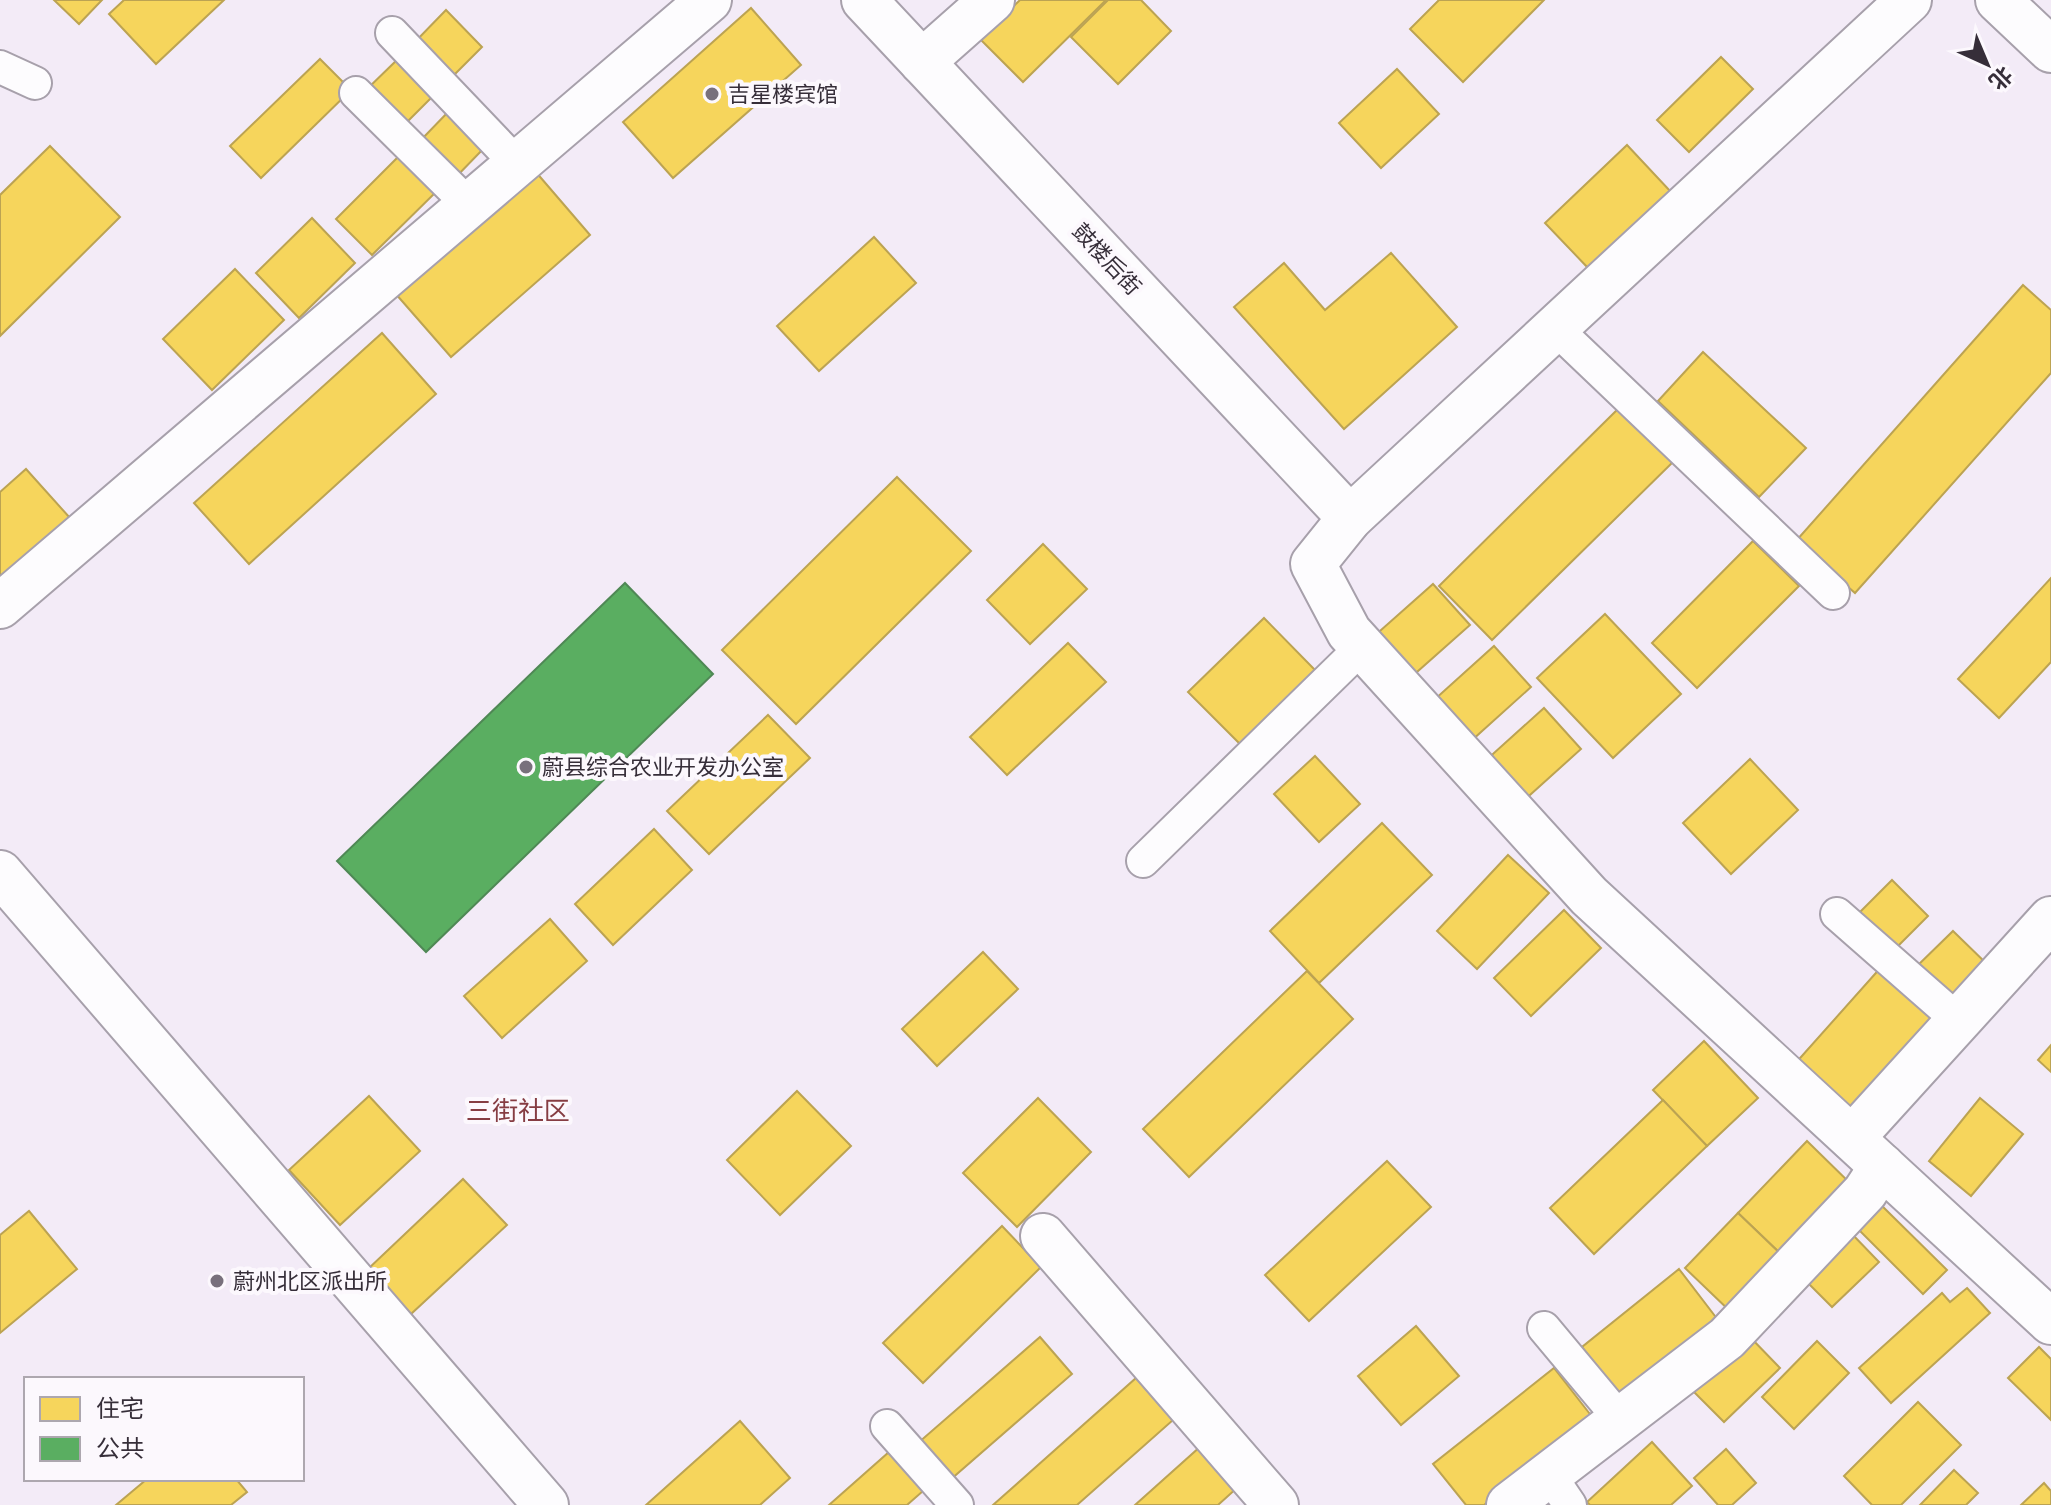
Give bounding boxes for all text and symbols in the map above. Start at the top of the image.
north arrow [1947,24,2027,104]
text: 北 [1983,61,2019,97]
place label: 吉星楼宾馆 [728,79,838,108]
marker: 吉星楼宾馆 [703,85,721,103]
street label: 鼓楼后街 [1067,217,1148,301]
place label: 蔚县综合农业开发办公室 [542,752,784,781]
marker: 蔚县综合农业开发办公室 [517,758,535,776]
district label: 三街社区 [466,1093,570,1127]
place label: 蔚州北区派出所 [233,1266,387,1295]
marker: 蔚州北区派出所 [208,1272,226,1290]
legend [24,1377,304,1481]
text: 住宅 [96,1392,144,1424]
text: 公共 [96,1432,144,1464]

